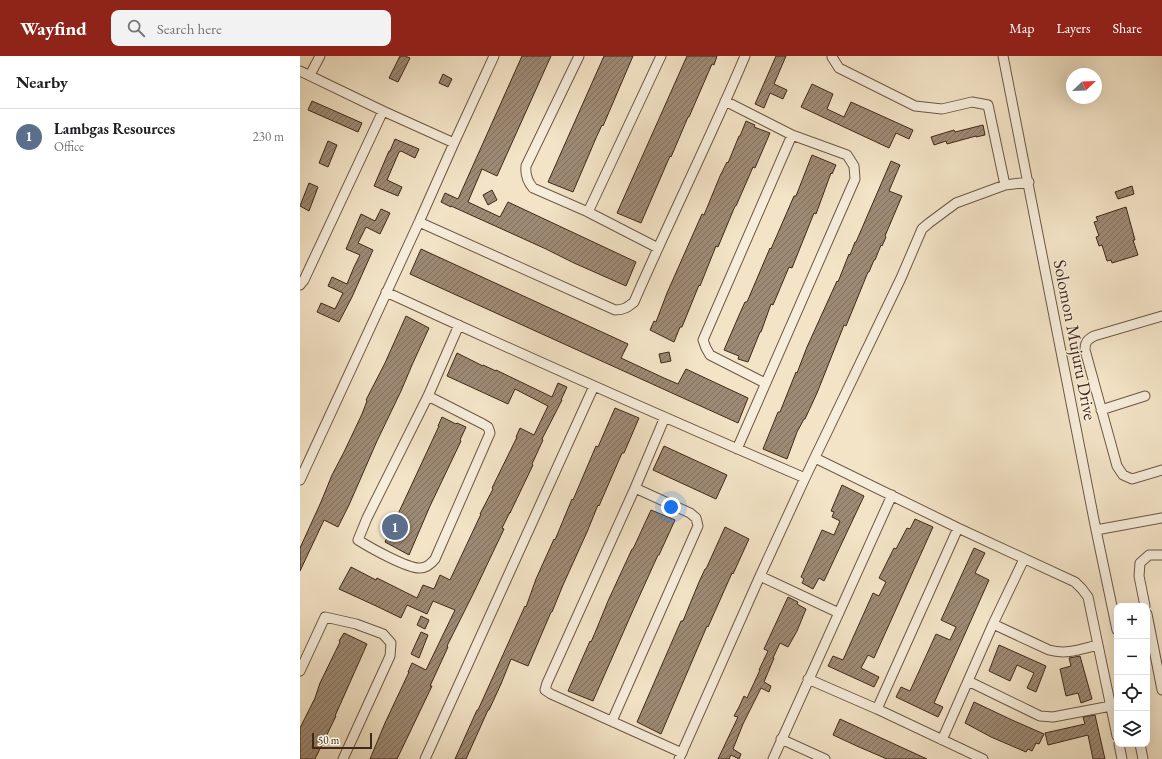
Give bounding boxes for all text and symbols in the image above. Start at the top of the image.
search box [111,10,391,46]
text: Wayfind [20,16,87,41]
icon: search [125,17,147,39]
text: Search here [157,19,222,38]
text: Map [1009,19,1034,37]
text: Layers [1056,19,1091,37]
text: Share [1113,19,1142,37]
north arrow [1066,68,1102,104]
text: Nearby [16,71,68,93]
text: Lambgas Resources [54,119,175,138]
text: 1 [26,128,32,145]
text: 230 m [253,128,284,145]
text: Office [54,138,84,155]
street label: Solomon Mujuru Drive [1049,258,1102,422]
your location [661,497,681,517]
pin: 1 [382,512,408,542]
map controls [1114,603,1150,747]
button: + [1114,603,1150,639]
button: − [1114,639,1150,675]
button: locate [1114,675,1150,711]
button: layers [1114,711,1150,747]
scale bar [312,731,372,750]
text: 50 m [318,733,339,747]

